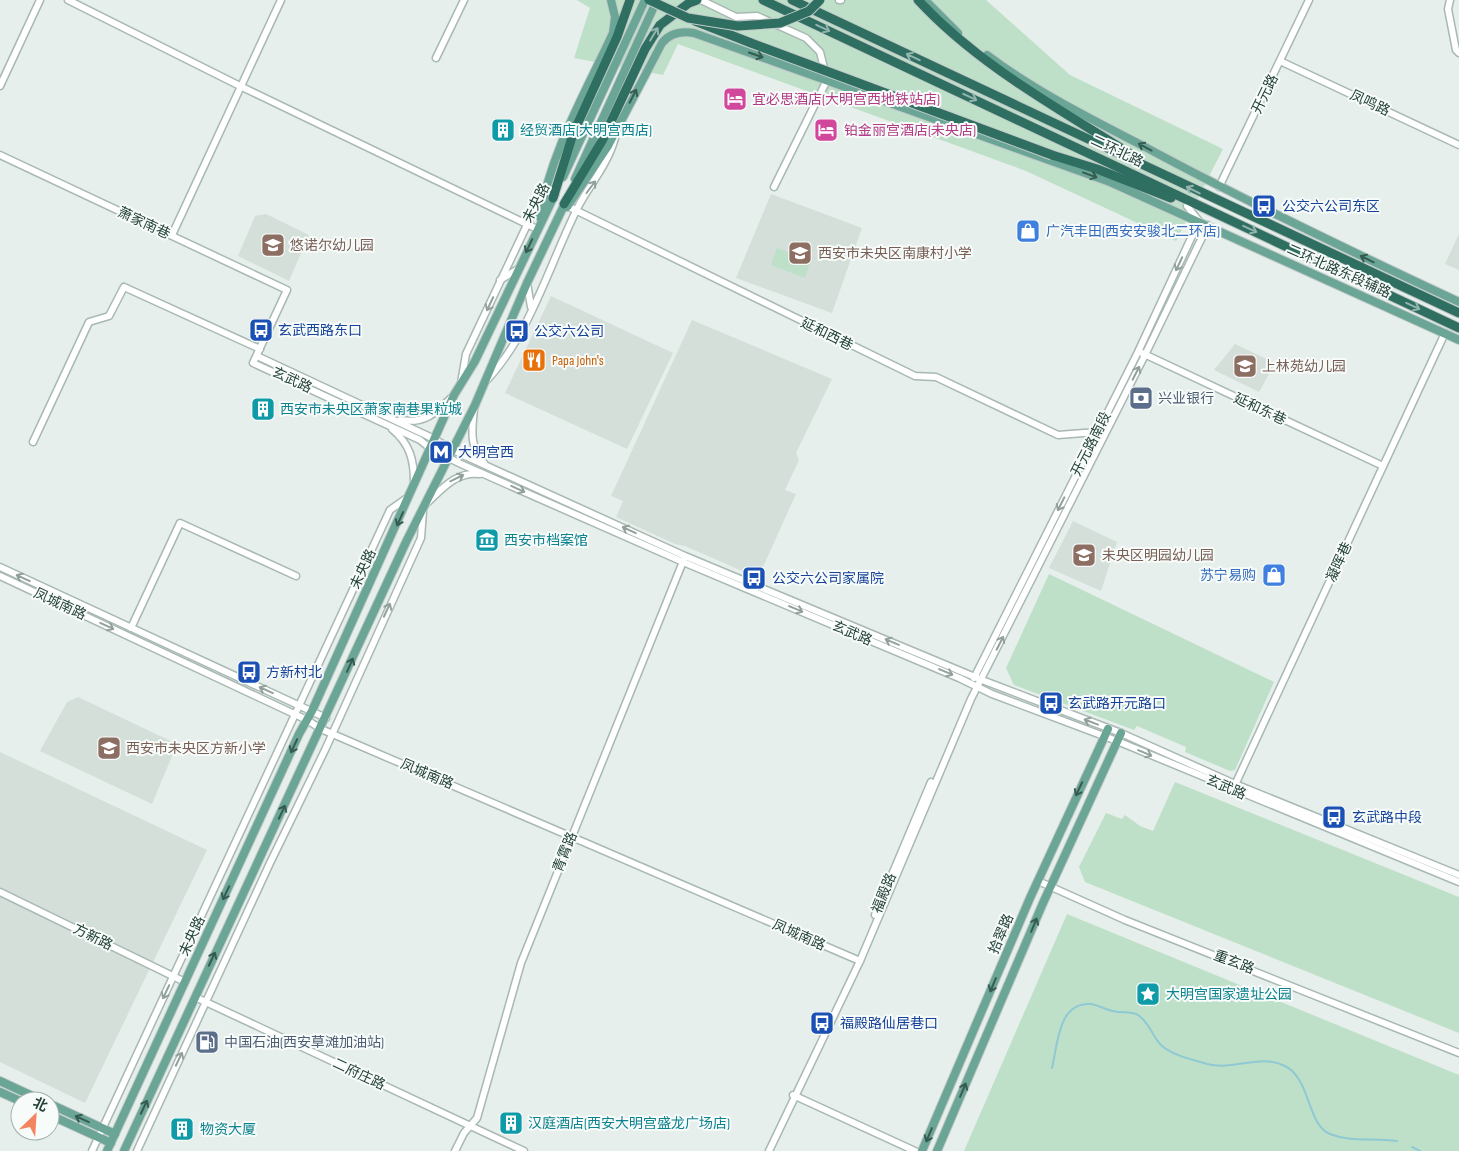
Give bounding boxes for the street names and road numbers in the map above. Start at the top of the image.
street label: 开元路 [1248,71,1282,117]
street label: 凤鸣路 [1347,86,1393,120]
street label: 二环北路 [1088,131,1146,171]
street label: 未央路 [519,180,553,226]
street label: 萧家南巷 [115,203,173,243]
street label: 二环北路东段辅路 [1284,240,1394,302]
street label: 延和西巷 [798,314,856,354]
street label: 玄武路 [269,363,315,397]
street label: 延和东巷 [1231,389,1289,429]
street label: 开元路南段 [1068,409,1114,479]
street label: 凝晖巷 [1322,539,1356,585]
street label: 未央路 [346,546,380,592]
street label: 凤城南路 [31,584,89,624]
street label: 玄武路 [829,617,875,649]
street label: 凤城南路 [398,755,456,793]
street label: 玄武路 [1203,771,1249,803]
street label: 青霄路 [549,829,581,875]
street label: 福殿路 [868,870,900,916]
street label: 拾翠路 [985,911,1017,957]
street label: 未央路 [175,913,209,959]
street label: 凤城南路 [770,916,828,954]
street label: 方新路 [70,920,116,954]
street label: 重玄路 [1211,947,1257,977]
street label: 二府庄路 [330,1054,388,1094]

